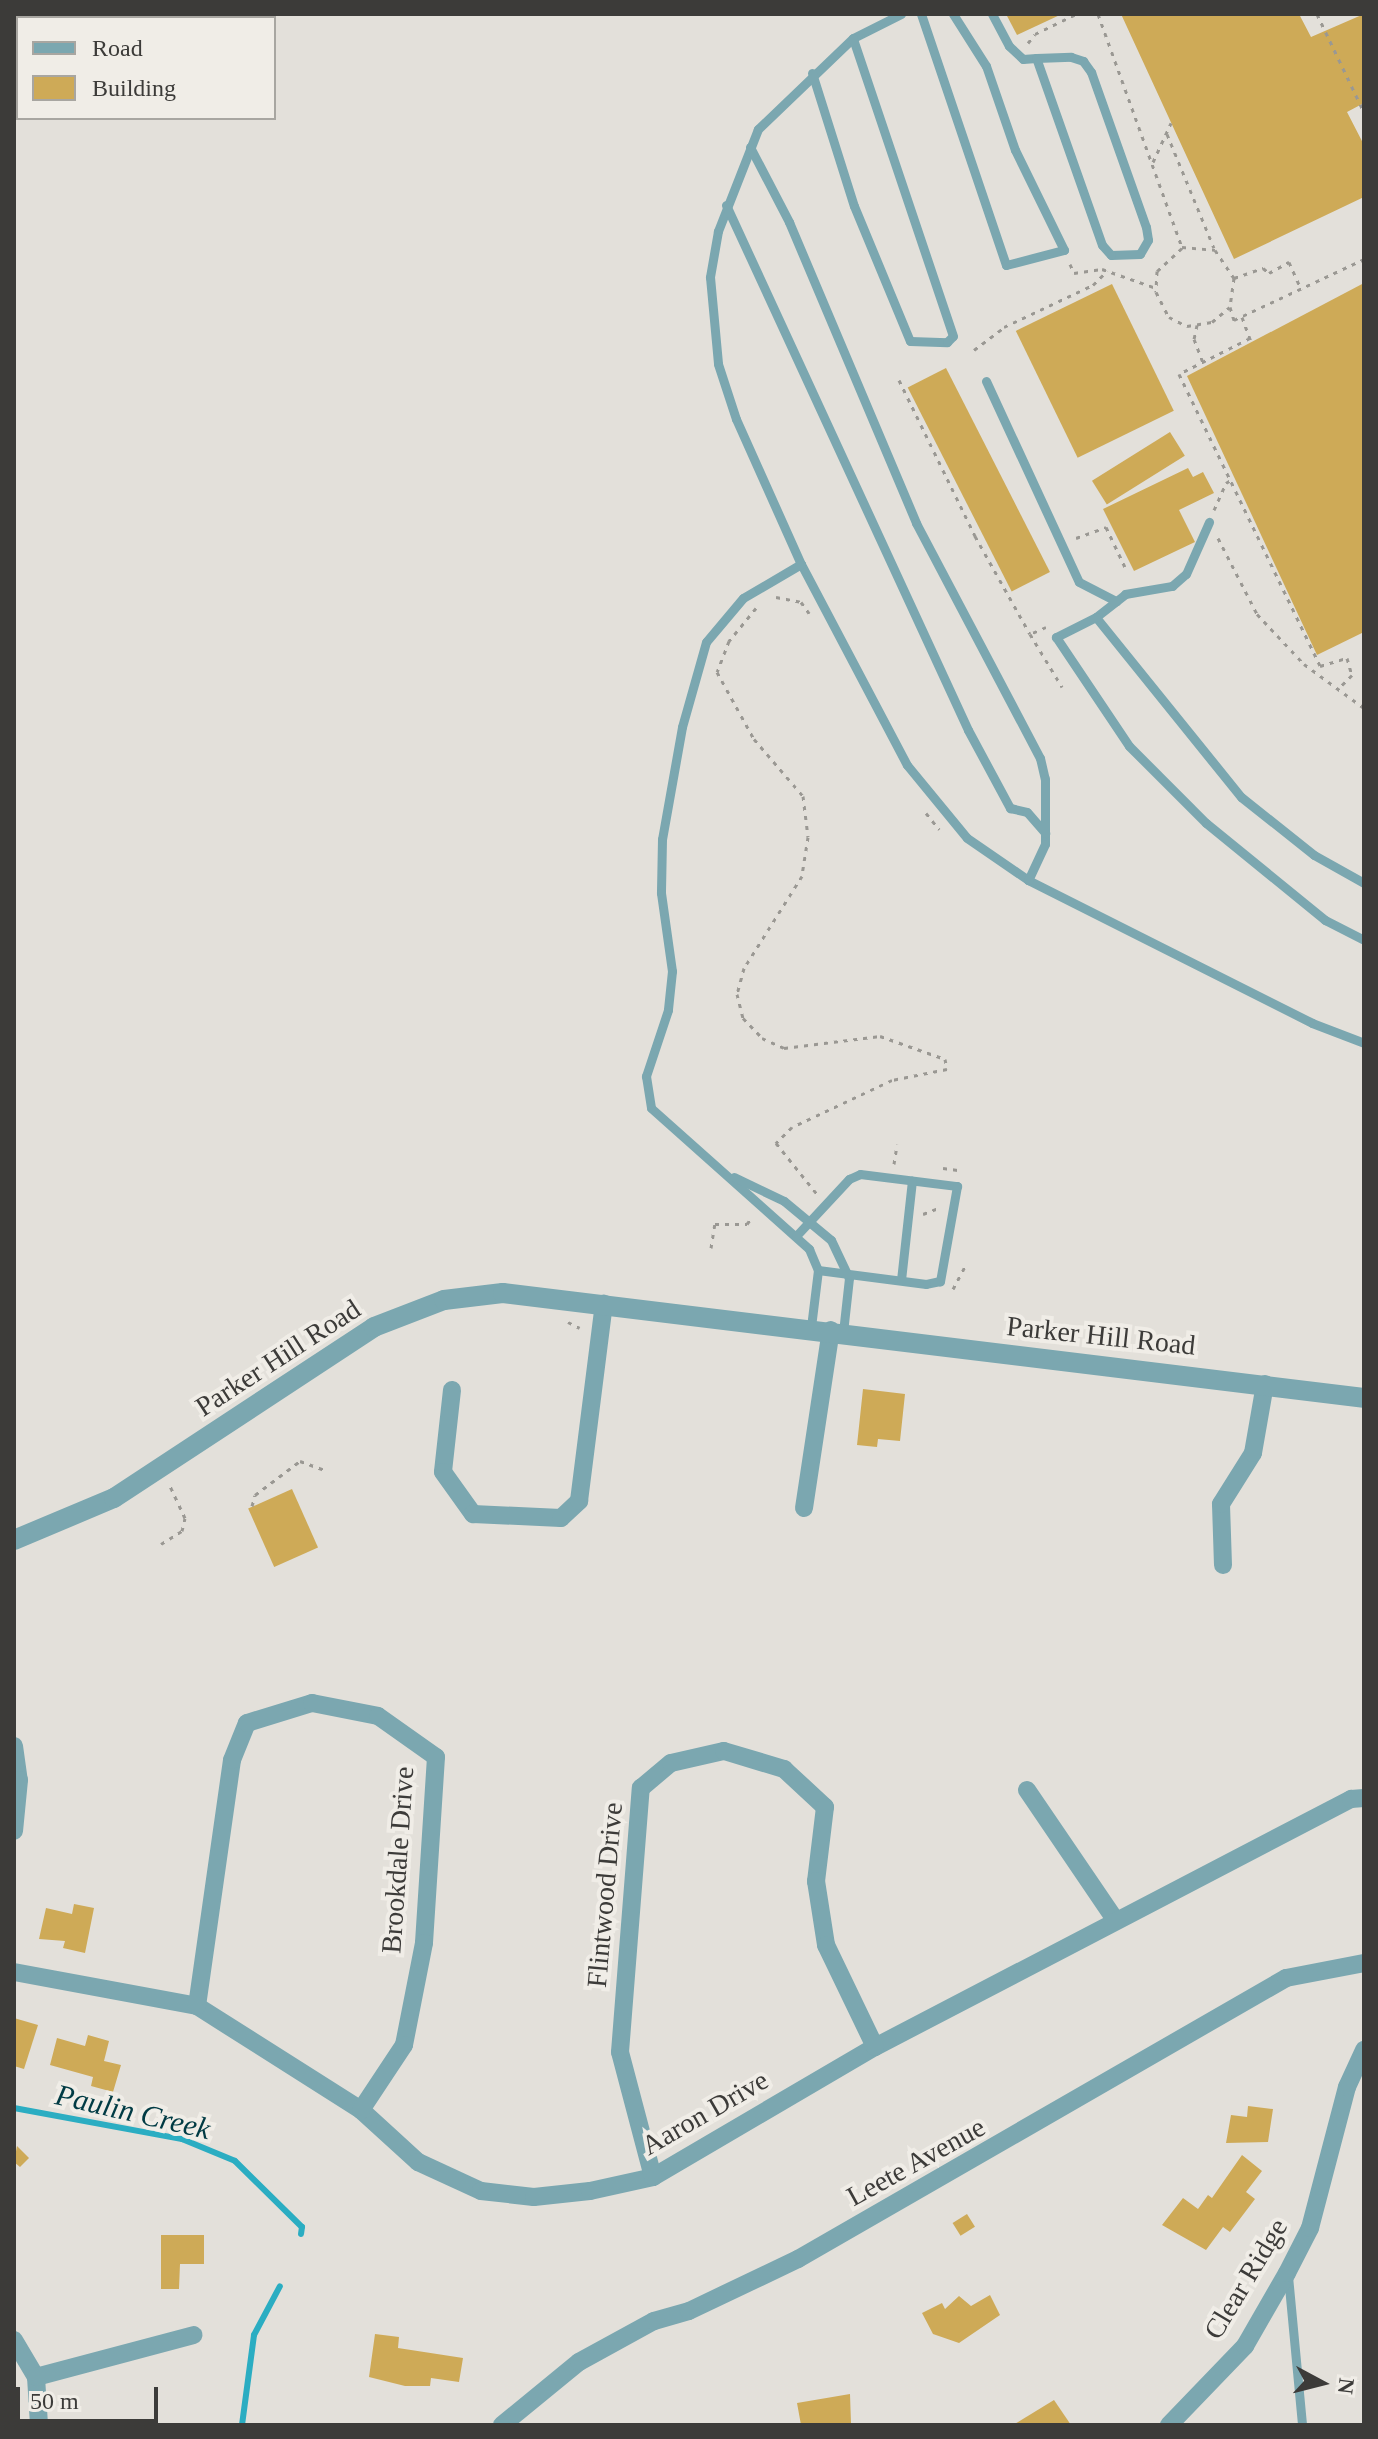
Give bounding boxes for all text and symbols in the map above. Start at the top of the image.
legend [16,16,276,120]
text: Road [92,35,143,61]
text: Building [92,75,176,101]
street label: Parker Hill Road [189,1292,367,1424]
street label: Parker Hill Road [1005,1309,1197,1363]
street label: Brookdale Drive [375,1765,421,1955]
street label: Flintwood Drive [580,1801,630,1989]
street label: Aaron Drive [636,2063,774,2163]
water label: Paulin Creek [52,2077,214,2147]
street label: Leete Avenue [840,2110,992,2214]
street label: Clear Ridge [1197,2213,1295,2345]
north arrow [1282,2343,1362,2423]
scale bar [20,2371,162,2421]
text: N [1333,2377,1360,2395]
text: 50 m [30,2388,79,2414]

